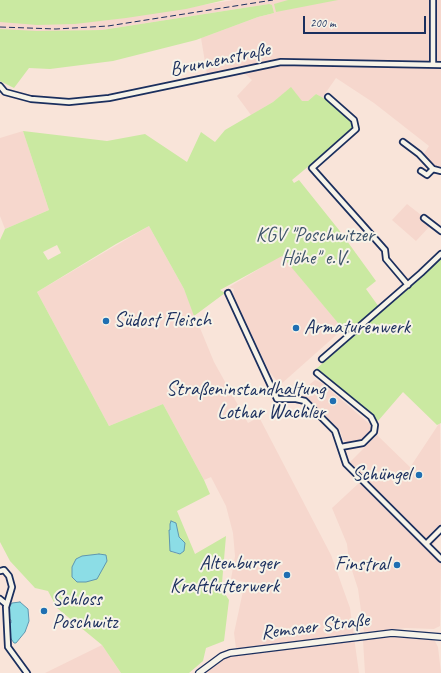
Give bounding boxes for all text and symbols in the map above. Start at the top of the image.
scale bar [305,8,428,34]
text: 200 m [310,15,336,31]
street label: Brunnenstraße [168,38,272,82]
park label: KGV "Poschwitzer Höhe" e.V. [256,224,374,271]
place label: Südost Fleisch [114,309,211,333]
marker: Südost Fleisch [101,316,111,326]
place label: Armaturenwerk [304,316,410,340]
marker: Armaturenwerk [291,323,301,333]
place label: Straßeninstandhaltung Lothar Wachler [166,378,325,425]
marker: Straßeninstandhaltung Lothar Wachler [328,396,338,406]
place label: Schüngel [352,463,411,487]
marker: Schüngel [414,470,424,480]
place label: Altenburger Kraftfutterwerk [170,552,279,599]
place label: Finstral [335,553,389,577]
marker: Finstral [392,560,402,570]
marker: Altenburger Kraftfutterwerk [282,570,292,580]
place label: Schloss Poschwitz [52,588,118,635]
marker: Schloss Poschwitz [39,606,49,616]
street label: Remsaer Straße [260,608,370,646]

